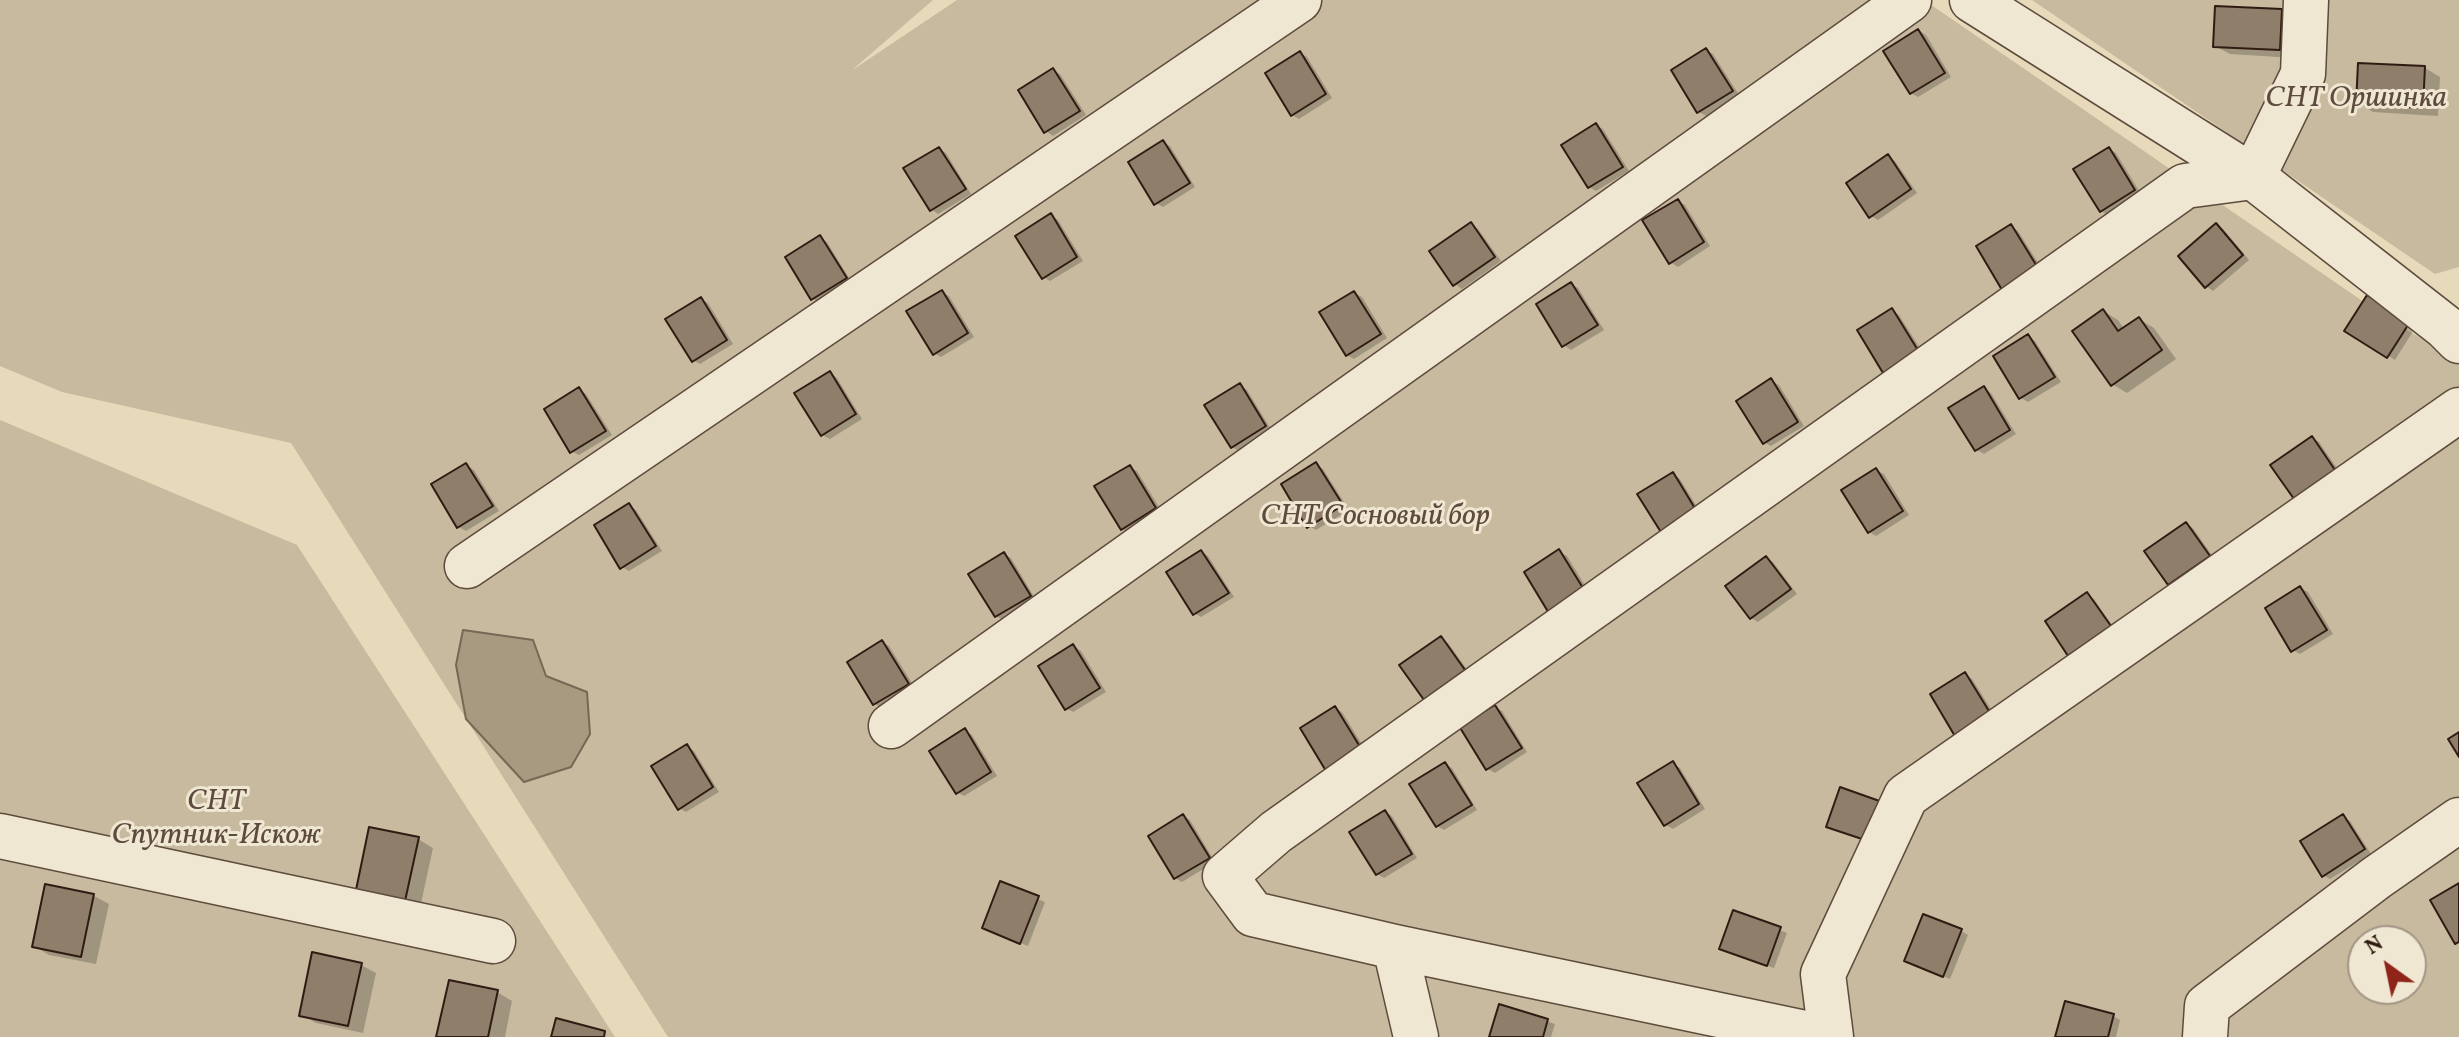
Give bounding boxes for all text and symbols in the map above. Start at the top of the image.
park label: СНТ Оршинка [2265,82,2447,118]
park label: СНТ Сосновый бор [1260,500,1490,536]
park label: СНТ Спутник-Искож [111,785,321,856]
north arrow [2347,925,2427,1005]
text: N [2360,929,2390,963]

